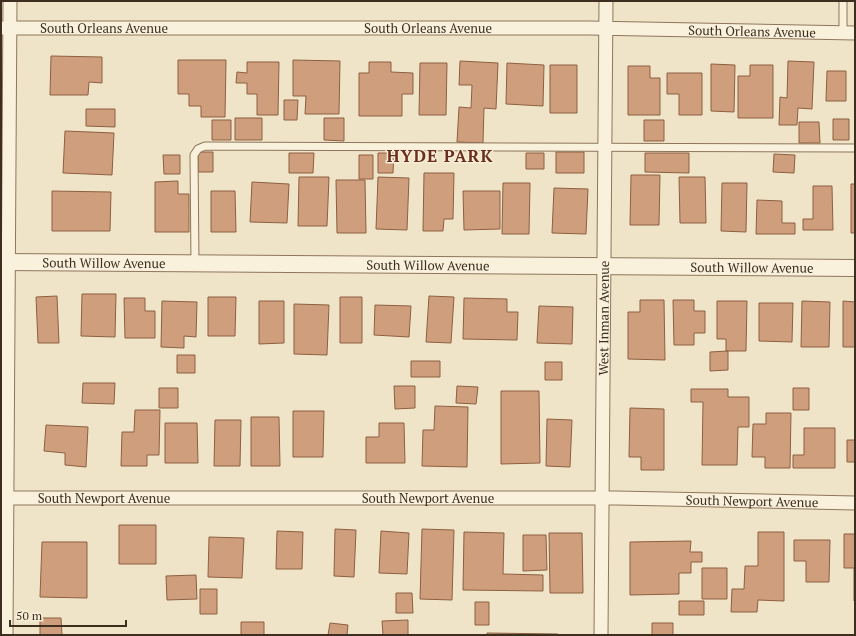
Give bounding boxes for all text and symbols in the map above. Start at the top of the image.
street label: South Orleans Avenue [40,19,168,37]
street label: South Orleans Avenue [364,19,492,37]
street label: South Orleans Avenue [688,21,816,41]
district label: HYDE PARK [386,144,494,167]
street label: South Willow Avenue [42,253,166,272]
street label: South Willow Avenue [366,256,490,274]
street label: South Willow Avenue [690,258,814,277]
street label: West Inman Avenue [594,260,613,376]
street label: South Newport Avenue [38,489,170,507]
street label: South Newport Avenue [362,489,494,507]
street label: South Newport Avenue [685,490,819,511]
scale bar [10,602,126,628]
text: 50 m [16,608,43,623]

